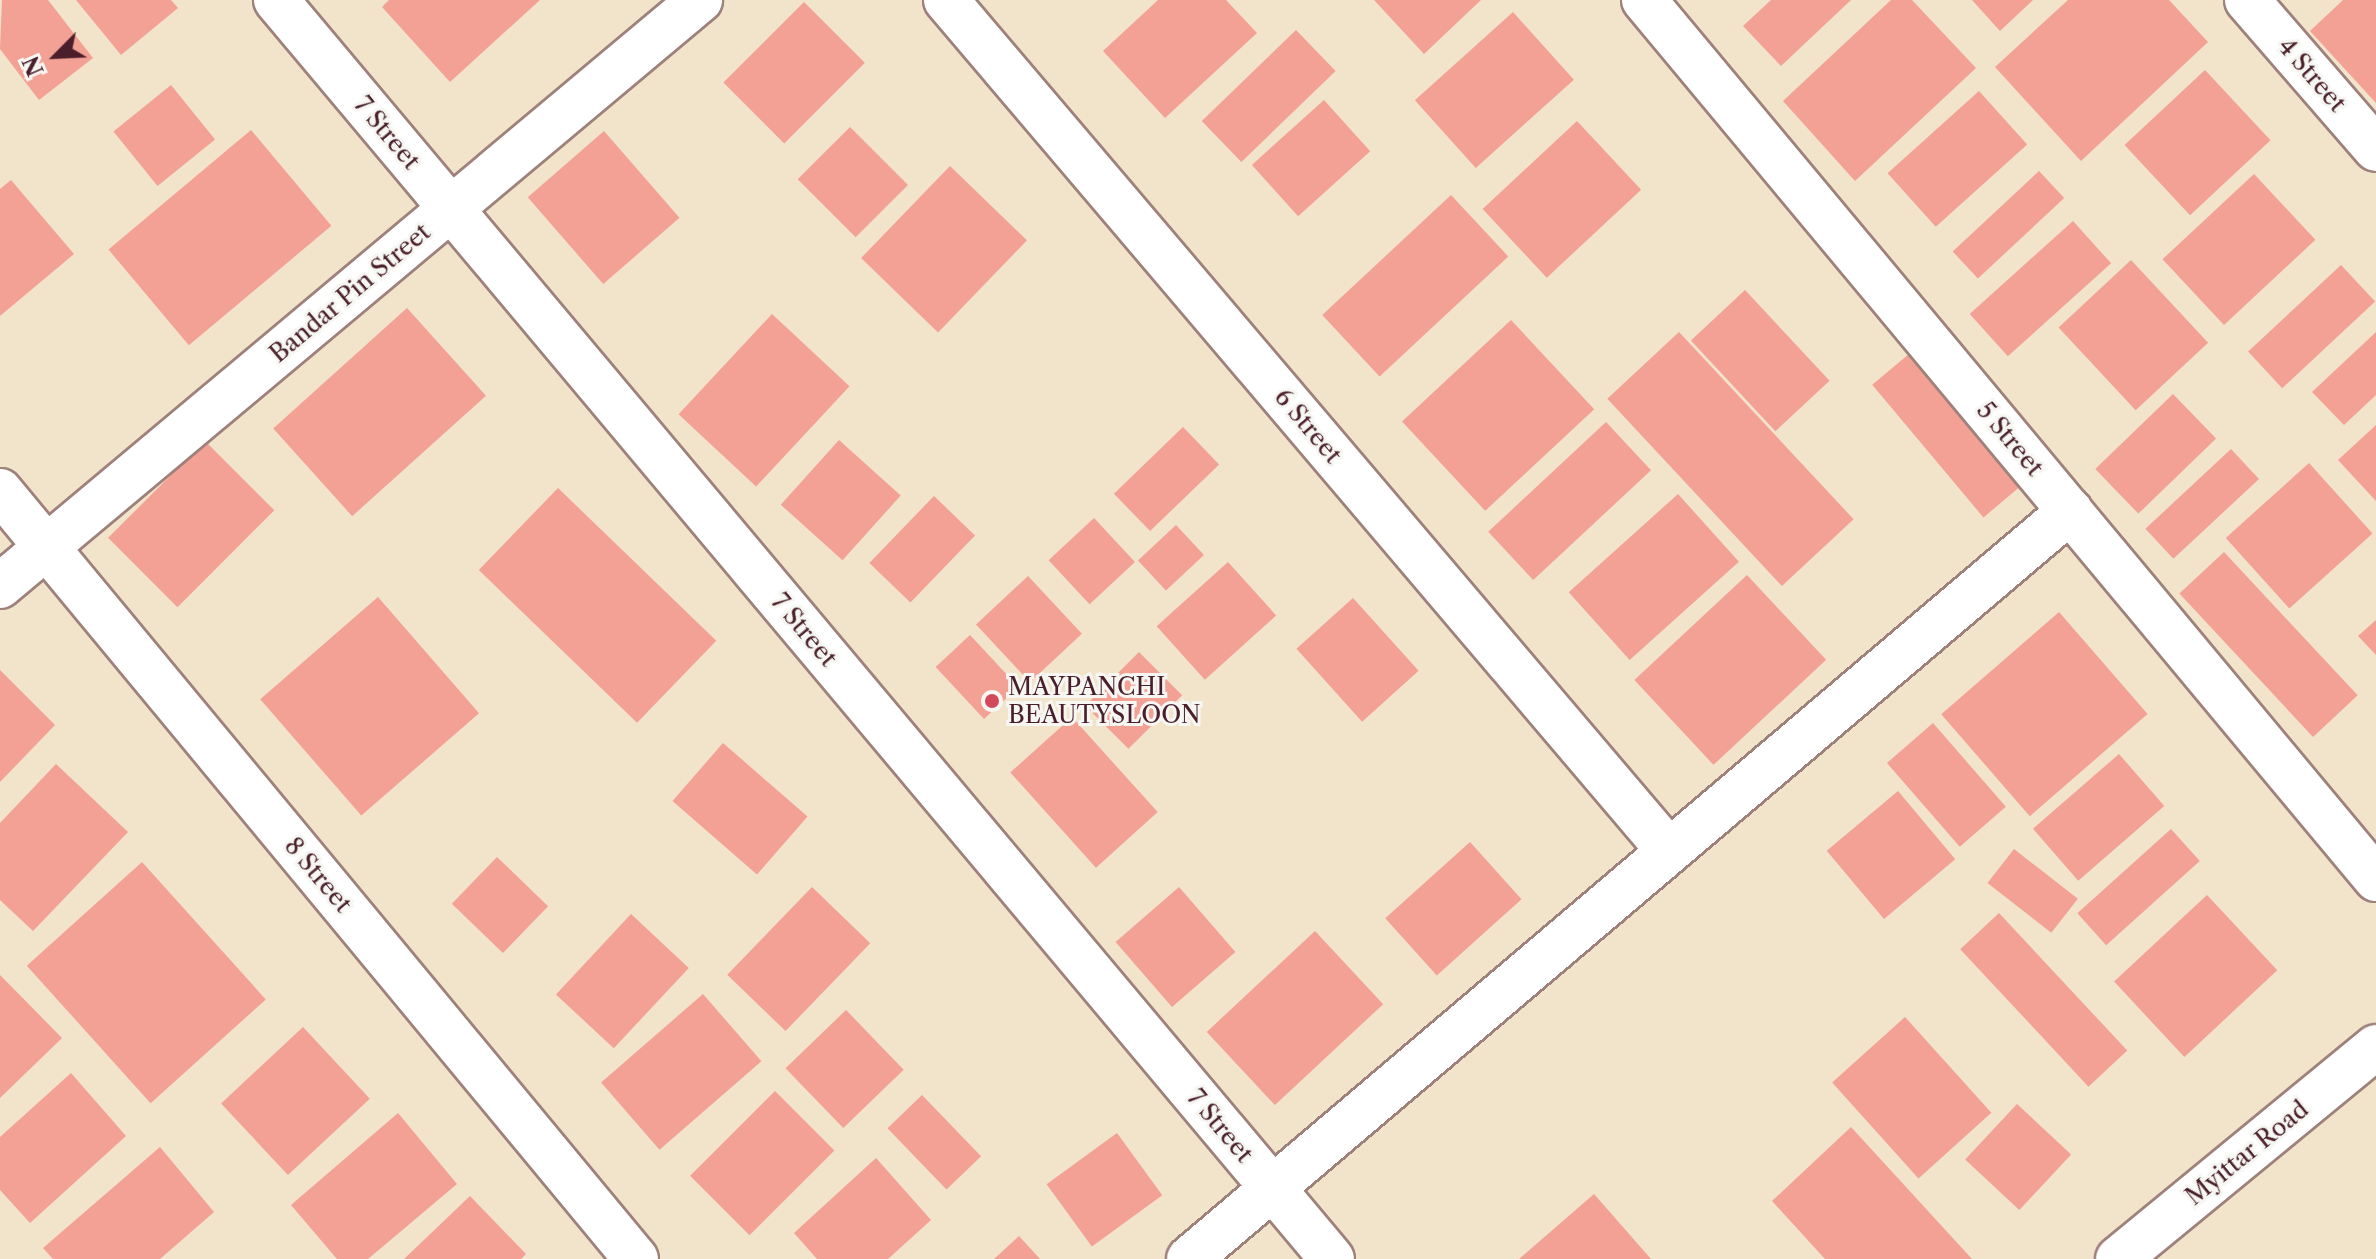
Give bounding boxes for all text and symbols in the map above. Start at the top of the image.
north arrow [16,16,96,96]
street label: 4 Street [2272,32,2352,118]
text: N [17,52,50,80]
street label: 7 Street [348,91,426,175]
street label: Bandar Pin Street [264,217,436,369]
street label: 6 Street [1269,383,1347,469]
street label: 5 Street [1971,396,2049,482]
street label: 7 Street [765,588,843,672]
place label: MAYPANCHI BEAUTYSLOON [1008,673,1201,729]
marker: MAYPANCHI BEAUTYSLOON [983,692,1001,710]
street label: 8 Street [278,832,358,918]
street label: 7 Street [1181,1084,1259,1168]
street label: Myittar Road [2180,1095,2314,1211]

